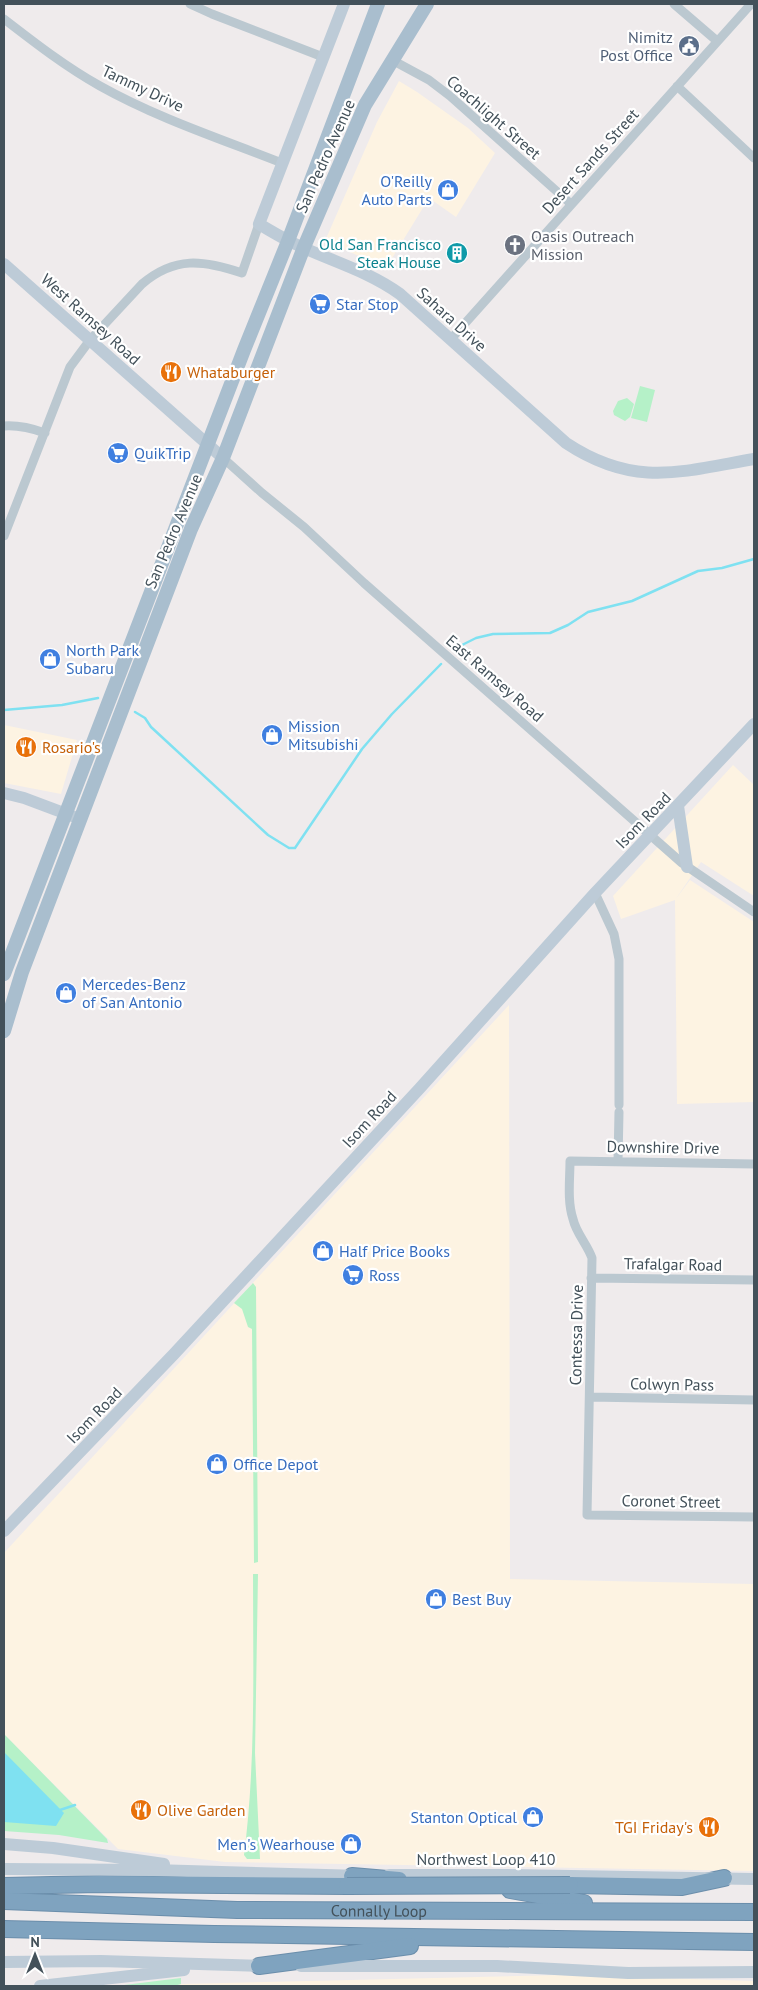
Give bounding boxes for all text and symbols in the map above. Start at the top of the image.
place label: Nimitz Post Office [600,27,673,65]
public building icon: Nimitz Post Office [677,34,701,58]
street label: Tammy Drive [99,60,187,116]
street label: Coachlight Street [443,71,545,164]
street label: San Pedro Avenue [291,96,359,216]
street label: Desert Sands Street [537,104,643,218]
place label: O'Reilly Auto Parts [362,171,433,209]
shop icon: O'Reilly Auto Parts [436,178,460,202]
place label: Oasis Outreach Mission [531,226,634,264]
church icon: Oasis Outreach Mission [503,233,527,257]
place label: Old San Francisco Steak House [319,234,441,272]
building icon: Old San Francisco Steak House [445,241,469,265]
street label: West Ramsey Road [37,269,145,369]
street label: Sahara Drive [413,283,491,355]
supermarket icon: Star Stop [308,292,332,316]
place label: Star Stop [336,294,399,314]
restaurant icon: Whataburger [159,360,183,384]
place label: Whataburger [187,362,276,382]
supermarket icon: QuikTrip [106,441,130,465]
place label: QuikTrip [134,443,191,463]
street label: San Pedro Avenue [140,471,206,591]
street label: East Ramsey Road [442,630,548,726]
place label: North Park Subaru [66,640,139,678]
shop icon: North Park Subaru [38,647,62,671]
place label: Mission Mitsubishi [288,716,358,754]
shop icon: Mission Mitsubishi [260,723,284,747]
restaurant icon: Rosario's [14,735,38,759]
place label: Rosario's [42,737,101,757]
street label: Isom Road [611,787,675,853]
place label: Mercedes-Benz of San Antonio [82,974,186,1012]
shop icon: Mercedes-Benz of San Antonio [54,981,78,1005]
street label: Isom Road [337,1086,401,1152]
street label: Downshire Drive [606,1136,720,1158]
shop icon: Half Price Books [311,1239,335,1263]
place label: Half Price Books [339,1241,450,1261]
street label: Trafalgar Road [624,1253,722,1275]
supermarket icon: Ross [341,1263,365,1287]
place label: Ross [369,1265,400,1285]
street label: Contessa Drive [565,1284,587,1386]
street label: Colwyn Pass [630,1373,714,1395]
street label: Isom Road [62,1382,126,1448]
shop icon: Office Depot [205,1452,229,1476]
place label: Office Depot [233,1454,319,1474]
street label: Coronet Street [622,1490,721,1512]
shop icon: Best Buy [424,1587,448,1611]
place label: Best Buy [452,1589,512,1609]
restaurant icon: Olive Garden [129,1798,153,1822]
place label: Olive Garden [157,1800,246,1820]
shop icon: Stanton Optical [521,1805,545,1829]
place label: Stanton Optical [410,1807,517,1827]
restaurant icon: TGI Friday's [697,1815,721,1839]
place label: TGI Friday's [615,1817,693,1837]
shop icon: Men's Wearhouse [339,1832,363,1856]
place label: Men's Wearhouse [217,1834,335,1854]
street label: Northwest Loop 410 [416,1849,556,1869]
street label: Connally Loop [331,1900,427,1921]
north arrow [10,1930,60,1980]
text: N [30,1933,40,1951]

